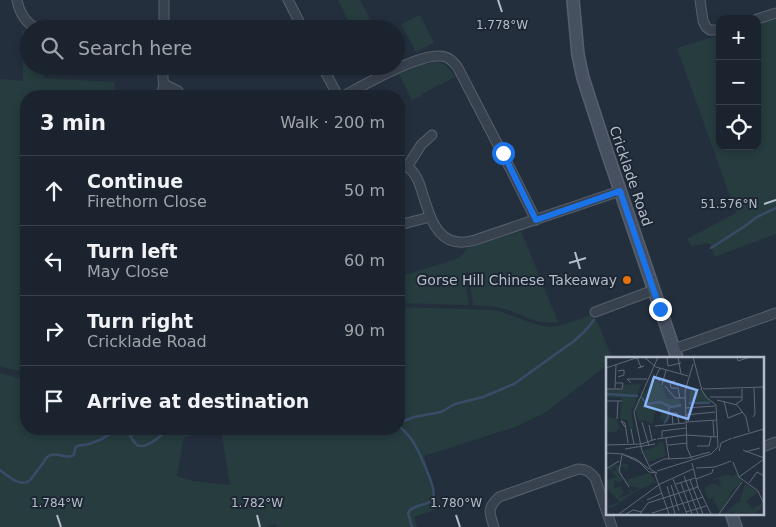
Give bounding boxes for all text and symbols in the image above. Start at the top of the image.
map controls [716,15,761,150]
button: + [716,15,761,60]
text: 1.778°W [476,18,528,32]
search box [20,20,405,75]
icon: search [38,34,66,62]
text: Search here [78,37,192,59]
button: − [716,60,761,105]
button: locate [716,105,761,150]
text: 3 min [40,111,106,135]
text: Walk · 200 m [280,113,385,132]
street label: Cricklade Road [606,124,656,228]
route start [492,142,515,165]
text: Continue [87,170,183,192]
icon: ahead [40,177,68,205]
text: 50 m [344,181,385,200]
text: Firethorn Close [87,192,207,211]
text: 51.576°N [701,197,757,211]
text: Turn left [87,240,178,262]
icon: left [40,247,68,275]
text: 60 m [344,251,385,270]
text: May Close [87,262,169,281]
place label: Gorse Hill Chinese Takeaway [417,272,617,288]
marker: Gorse Hill Chinese Takeaway [621,274,633,286]
route end [649,298,672,321]
text: Turn right [87,310,193,332]
icon: right [40,317,68,345]
text: 90 m [344,321,385,340]
text: Cricklade Road [87,332,207,351]
inset map [606,357,764,514]
icon: arrive [40,387,68,415]
text: Arrive at destination [87,390,309,412]
text: 1.784°W [31,496,83,510]
text: 1.782°W [231,496,283,510]
text: 1.780°W [430,496,482,510]

